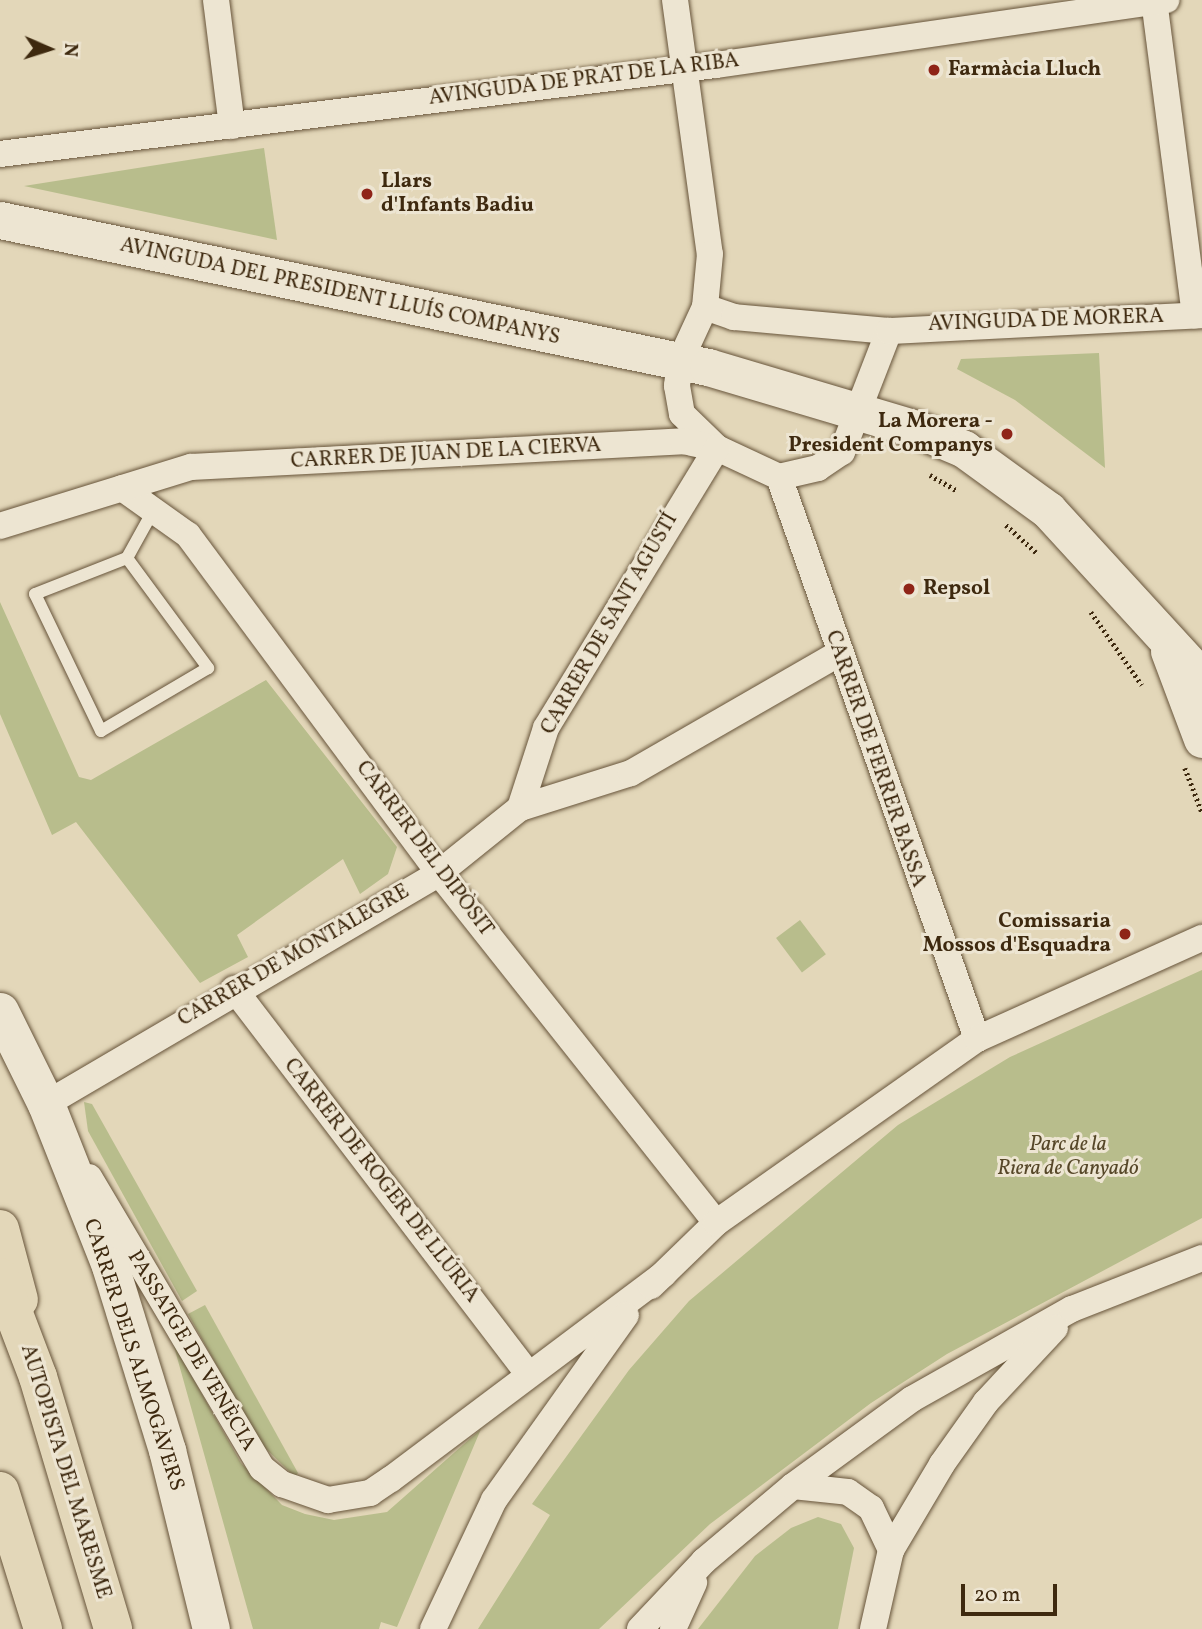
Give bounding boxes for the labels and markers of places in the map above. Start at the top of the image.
place label: Farmàcia Lluch [948,57,1101,83]
marker: Farmàcia Lluch [926,62,942,78]
place label: Llars d'Infants Badiu [381,169,534,219]
marker: Llars d'Infants Badiu [359,186,375,202]
place label: La Morera - President Companys [788,409,993,459]
marker: La Morera - President Companys [999,426,1015,442]
place label: Repsol [923,576,990,602]
marker: Repsol [901,581,917,597]
place label: Comissaria Mossos d'Esquadra [923,909,1111,959]
marker: Comissaria Mossos d'Esquadra [1117,926,1133,942]

